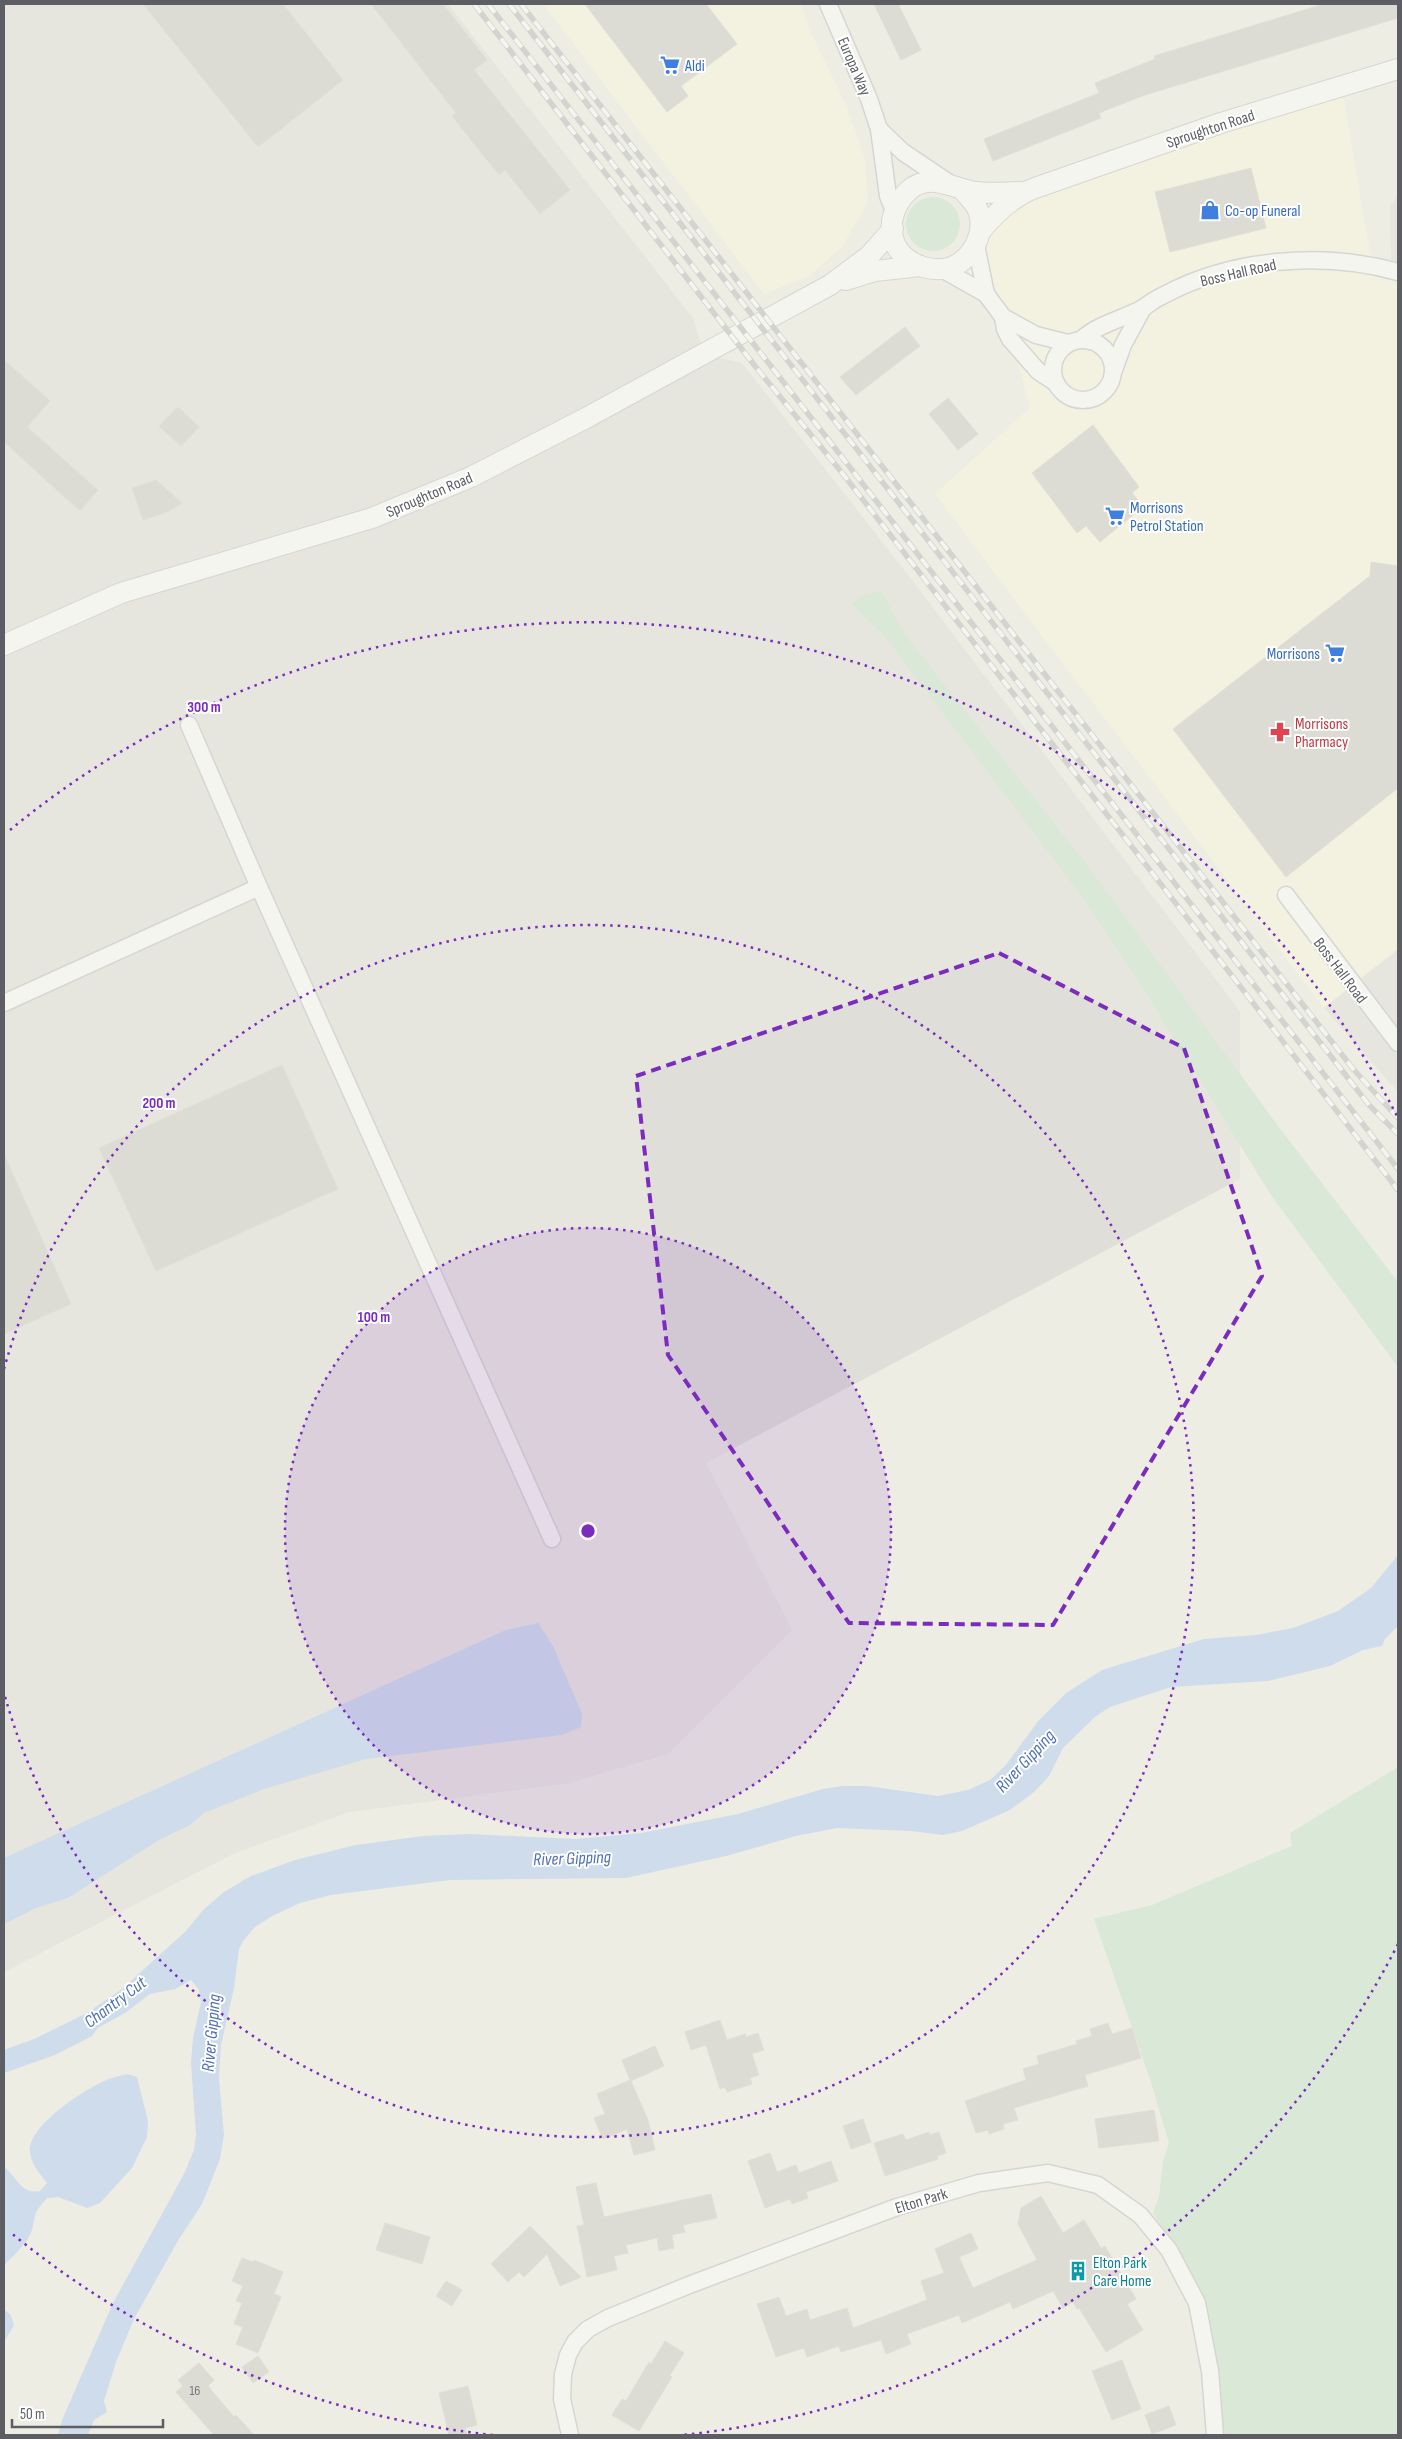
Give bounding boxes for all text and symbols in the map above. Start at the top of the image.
street label: Europa Way [833,34,874,99]
supermarket icon: Aldi [659,54,681,76]
place label: Aldi [684,57,705,76]
street label: Sproughton Road [1164,106,1257,153]
shop icon: Co-op Funeral [1199,199,1221,221]
place label: Co-op Funeral [1225,202,1300,221]
street label: Boss Hall Road [1199,256,1278,291]
street label: Sproughton Road [384,469,476,522]
place label: Morrisons Petrol Station [1130,499,1204,536]
supermarket icon: Morrisons Petrol Station [1104,505,1126,527]
supermarket icon: Morrisons [1324,642,1346,664]
place label: Morrisons [1267,645,1320,664]
text: 300 m [187,698,221,717]
place label: Morrisons Pharmacy [1295,715,1349,752]
pharmacy icon: Morrisons Pharmacy [1269,721,1291,743]
street label: Boss Hall Road [1309,934,1371,1007]
text: 200 m [142,1094,176,1113]
text: 100 m [358,1308,390,1327]
centre of rings [579,1522,597,1540]
water label: River Gipping [991,1725,1060,1797]
water label: River Gipping [533,1847,612,1870]
water label: Chantry Cut [80,1972,151,2033]
water label: River Gipping [198,1993,225,2073]
street label: Elton Park [893,2184,950,2218]
place label: Elton Park Care Home [1093,2254,1151,2291]
building icon: Elton Park Care Home [1067,2260,1089,2282]
house number: 16 [189,2382,201,2399]
scale bar [12,2396,164,2428]
text: 50 m [20,2405,45,2424]

